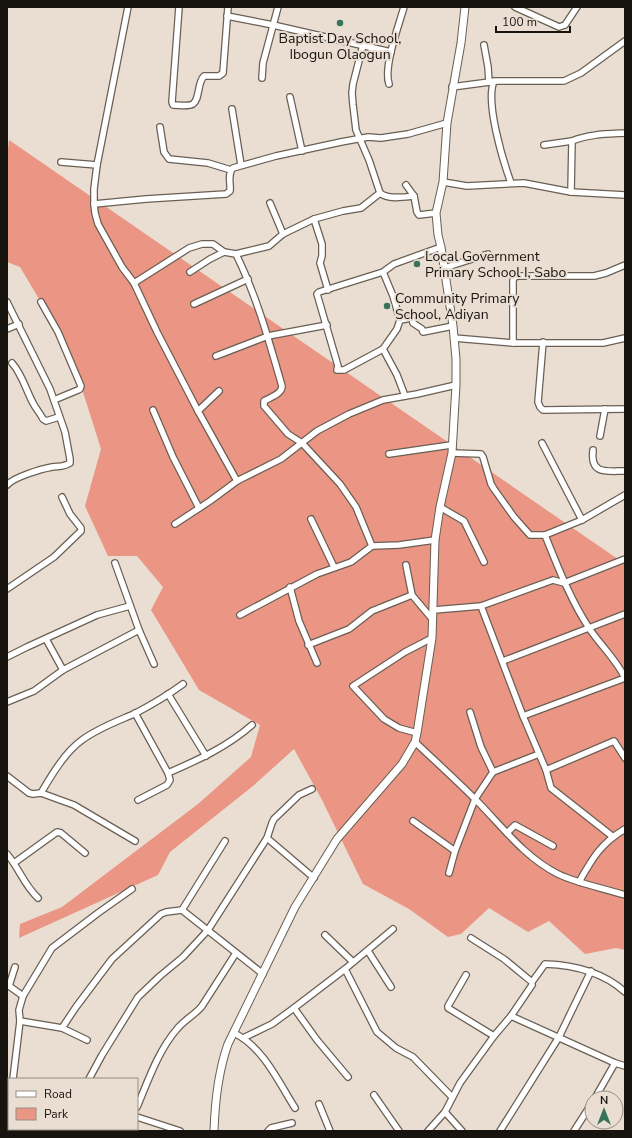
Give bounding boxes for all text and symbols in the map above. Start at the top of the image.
scale bar [496,8,570,34]
text: 100 m [502,14,537,30]
marker: Baptist Day School, Ibogun Olaogun [335,18,345,28]
place label: Baptist Day School, Ibogun Olaogun [279,29,401,64]
place label: Local Government Primary School I, Sabo [425,247,567,282]
marker: Local Government Primary School I, Sabo [412,259,422,269]
place label: Community Primary School, Adiyan [395,289,520,324]
marker: Community Primary School, Adiyan [382,301,392,311]
legend [8,1078,138,1130]
text: Road [44,1086,72,1102]
north arrow [584,1090,624,1130]
text: N [600,1093,608,1108]
text: Park [44,1106,69,1122]

